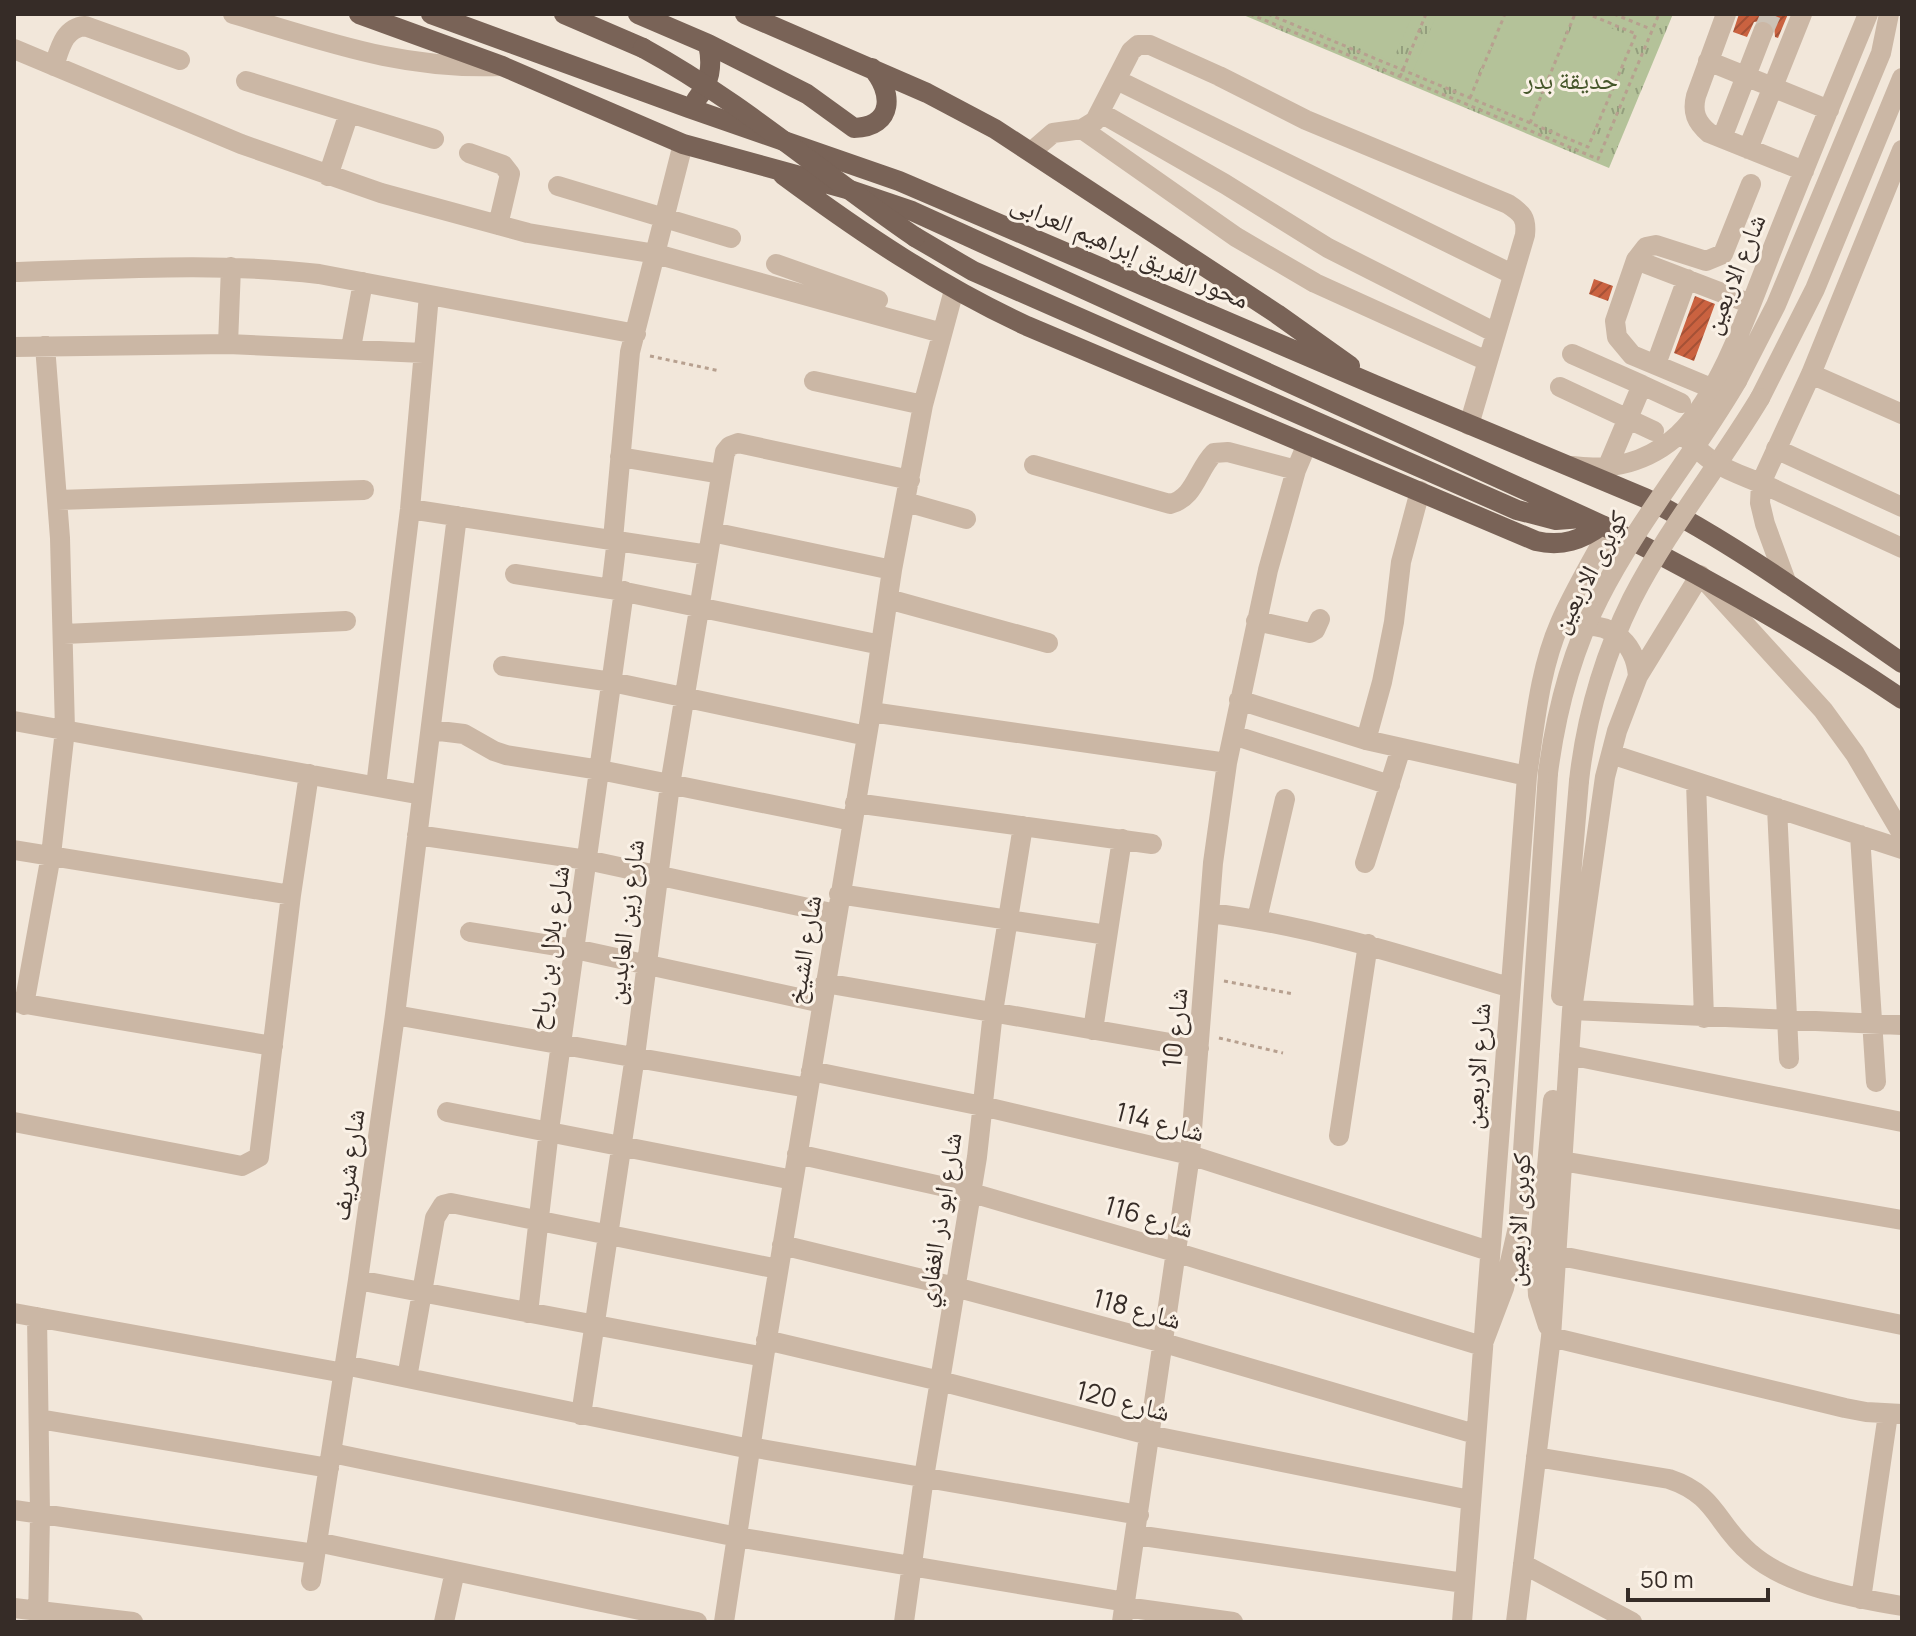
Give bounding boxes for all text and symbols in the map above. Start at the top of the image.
park label: حديقة بدر [1523,61,1618,97]
street label: محور الفريق إبراهيم العرابى [1006,184,1255,317]
street label: شارع الاربعين [1693,208,1774,339]
street label: كوبرى الاربعين [1541,504,1636,639]
street label: شارع زين العابدين [596,837,652,1007]
street label: شارع بلال بن رباح [519,863,577,1033]
street label: شارع الشيخ [777,893,829,1007]
street label: شارع 10 [1153,986,1195,1070]
street label: شارع الاربعين [1454,1001,1498,1130]
street label: شارع 114 [1112,1093,1208,1149]
street label: شارع شريف [321,1107,373,1223]
street label: شارع ابو ذر الغفاري [906,1130,973,1310]
street label: كوبرى الاربعين [1496,1152,1538,1288]
street label: شارع 116 [1101,1186,1198,1246]
street label: شارع 118 [1089,1279,1185,1337]
street label: شارع 120 [1073,1371,1174,1429]
scale bar [1628,1552,1768,1602]
text: 50 m [1640,1562,1694,1595]

